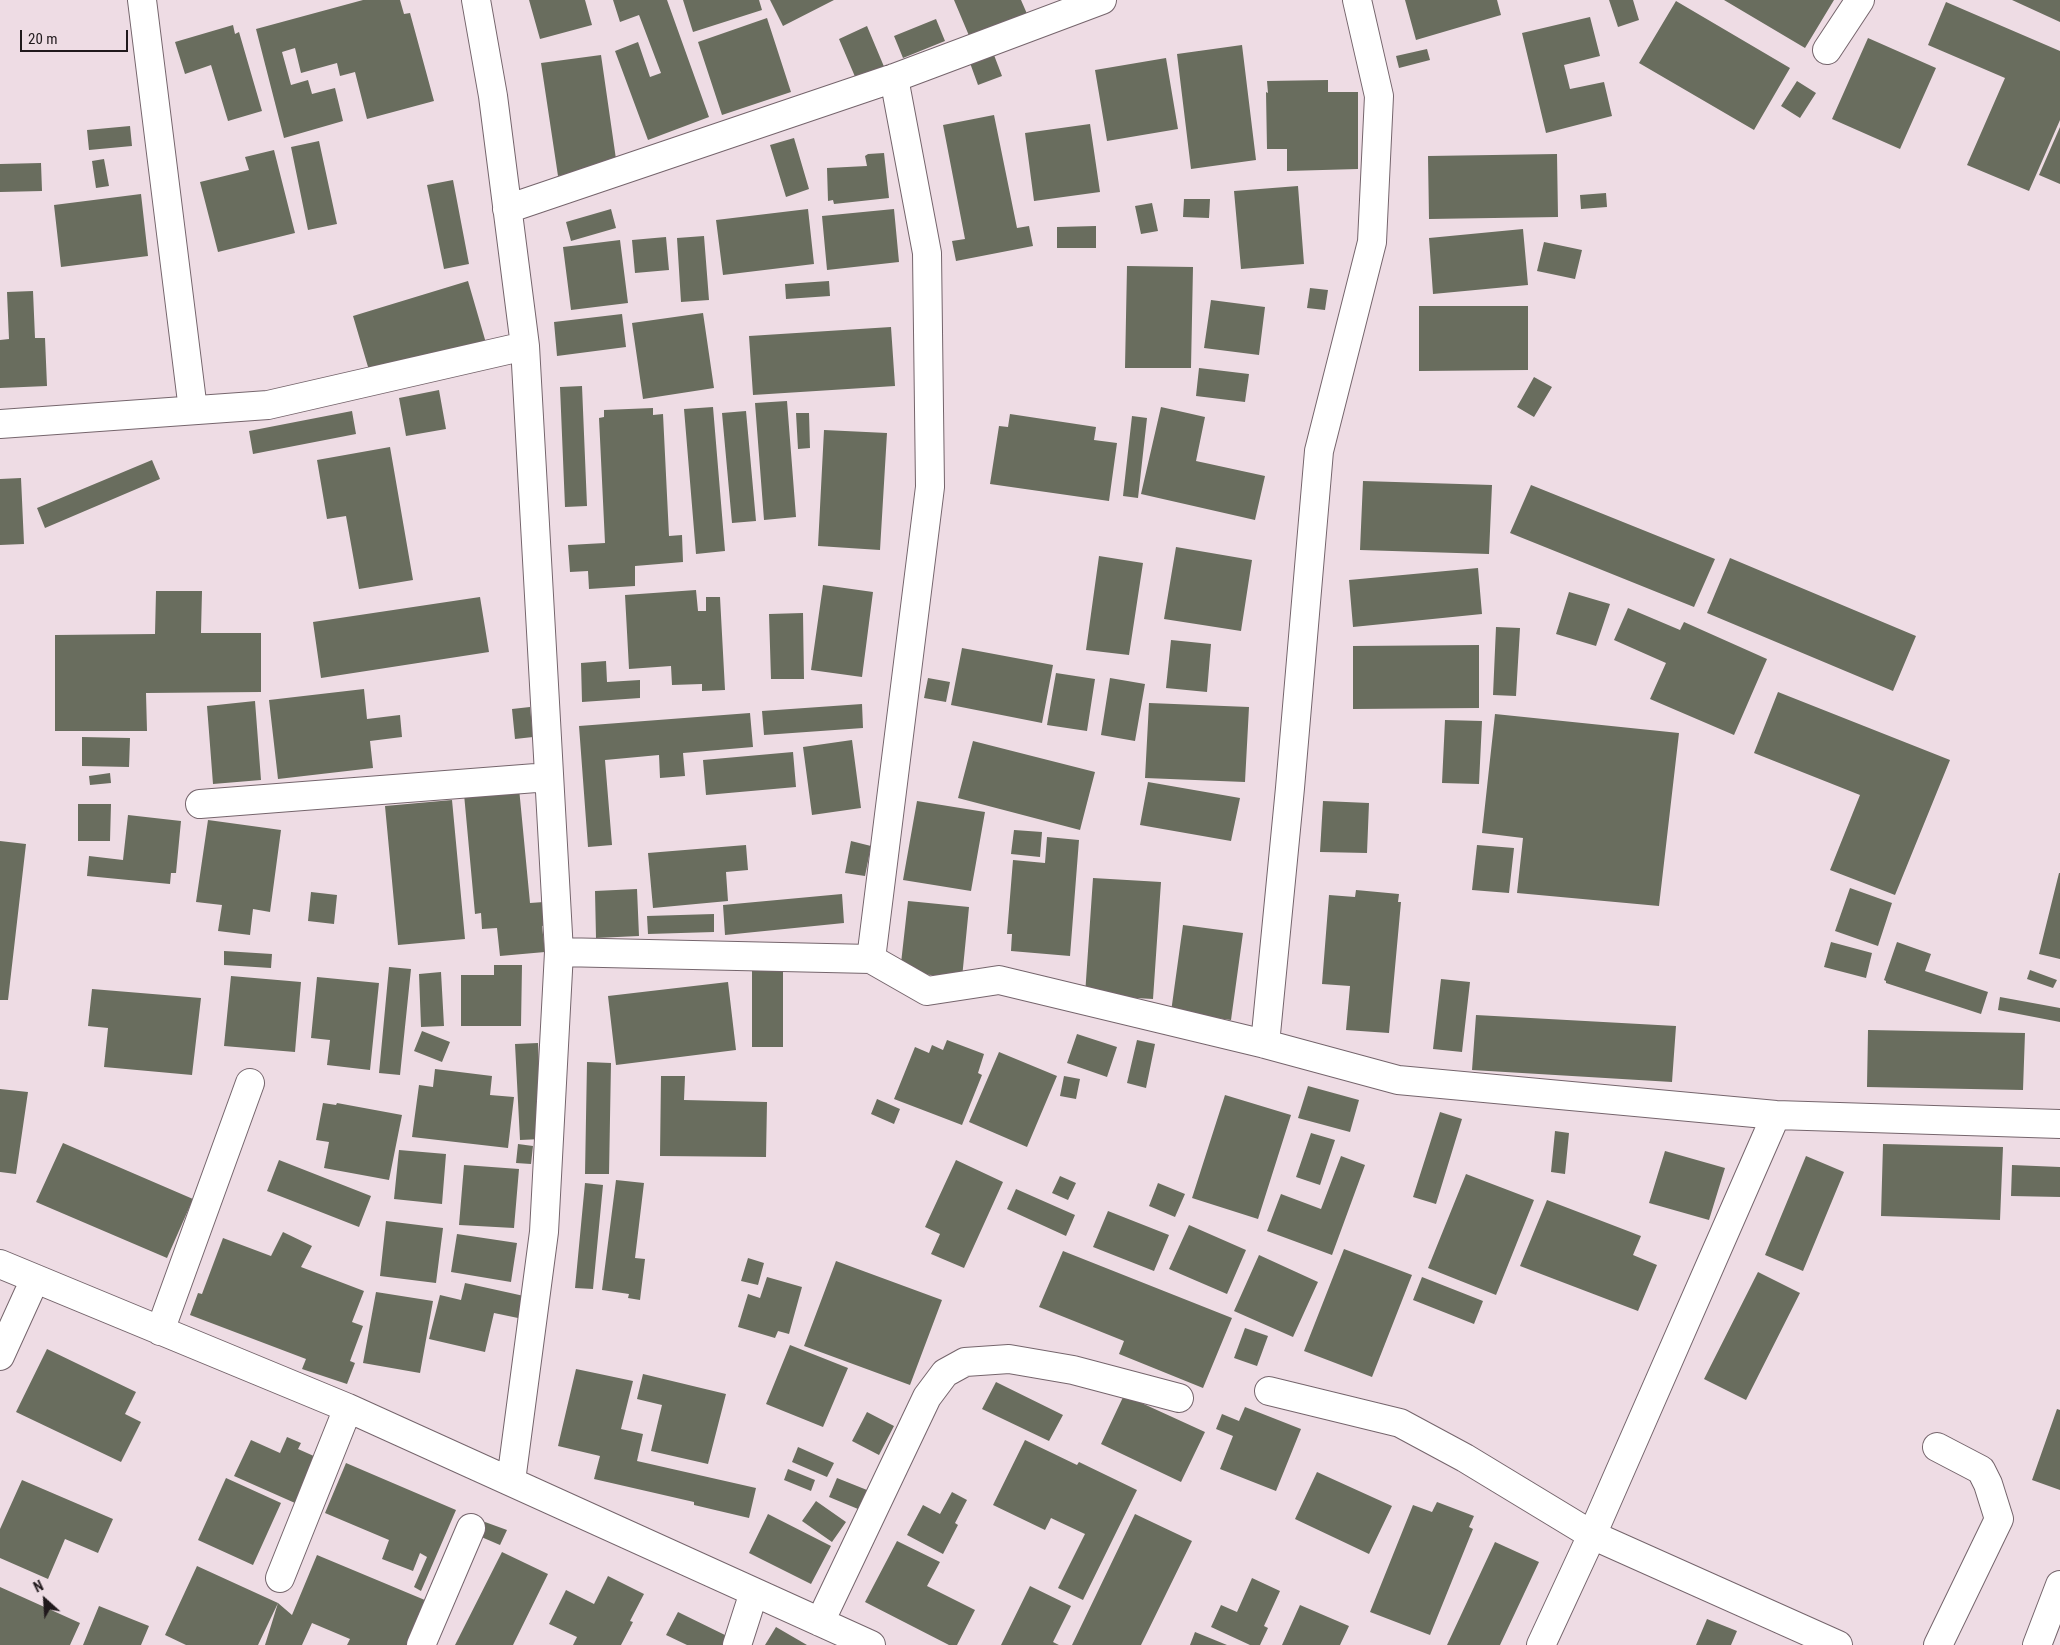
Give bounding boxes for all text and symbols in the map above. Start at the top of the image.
scale bar [22,20,130,52]
text: 20 m [28,30,58,48]
north arrow [20,1575,70,1625]
text: N [31,1577,46,1596]

